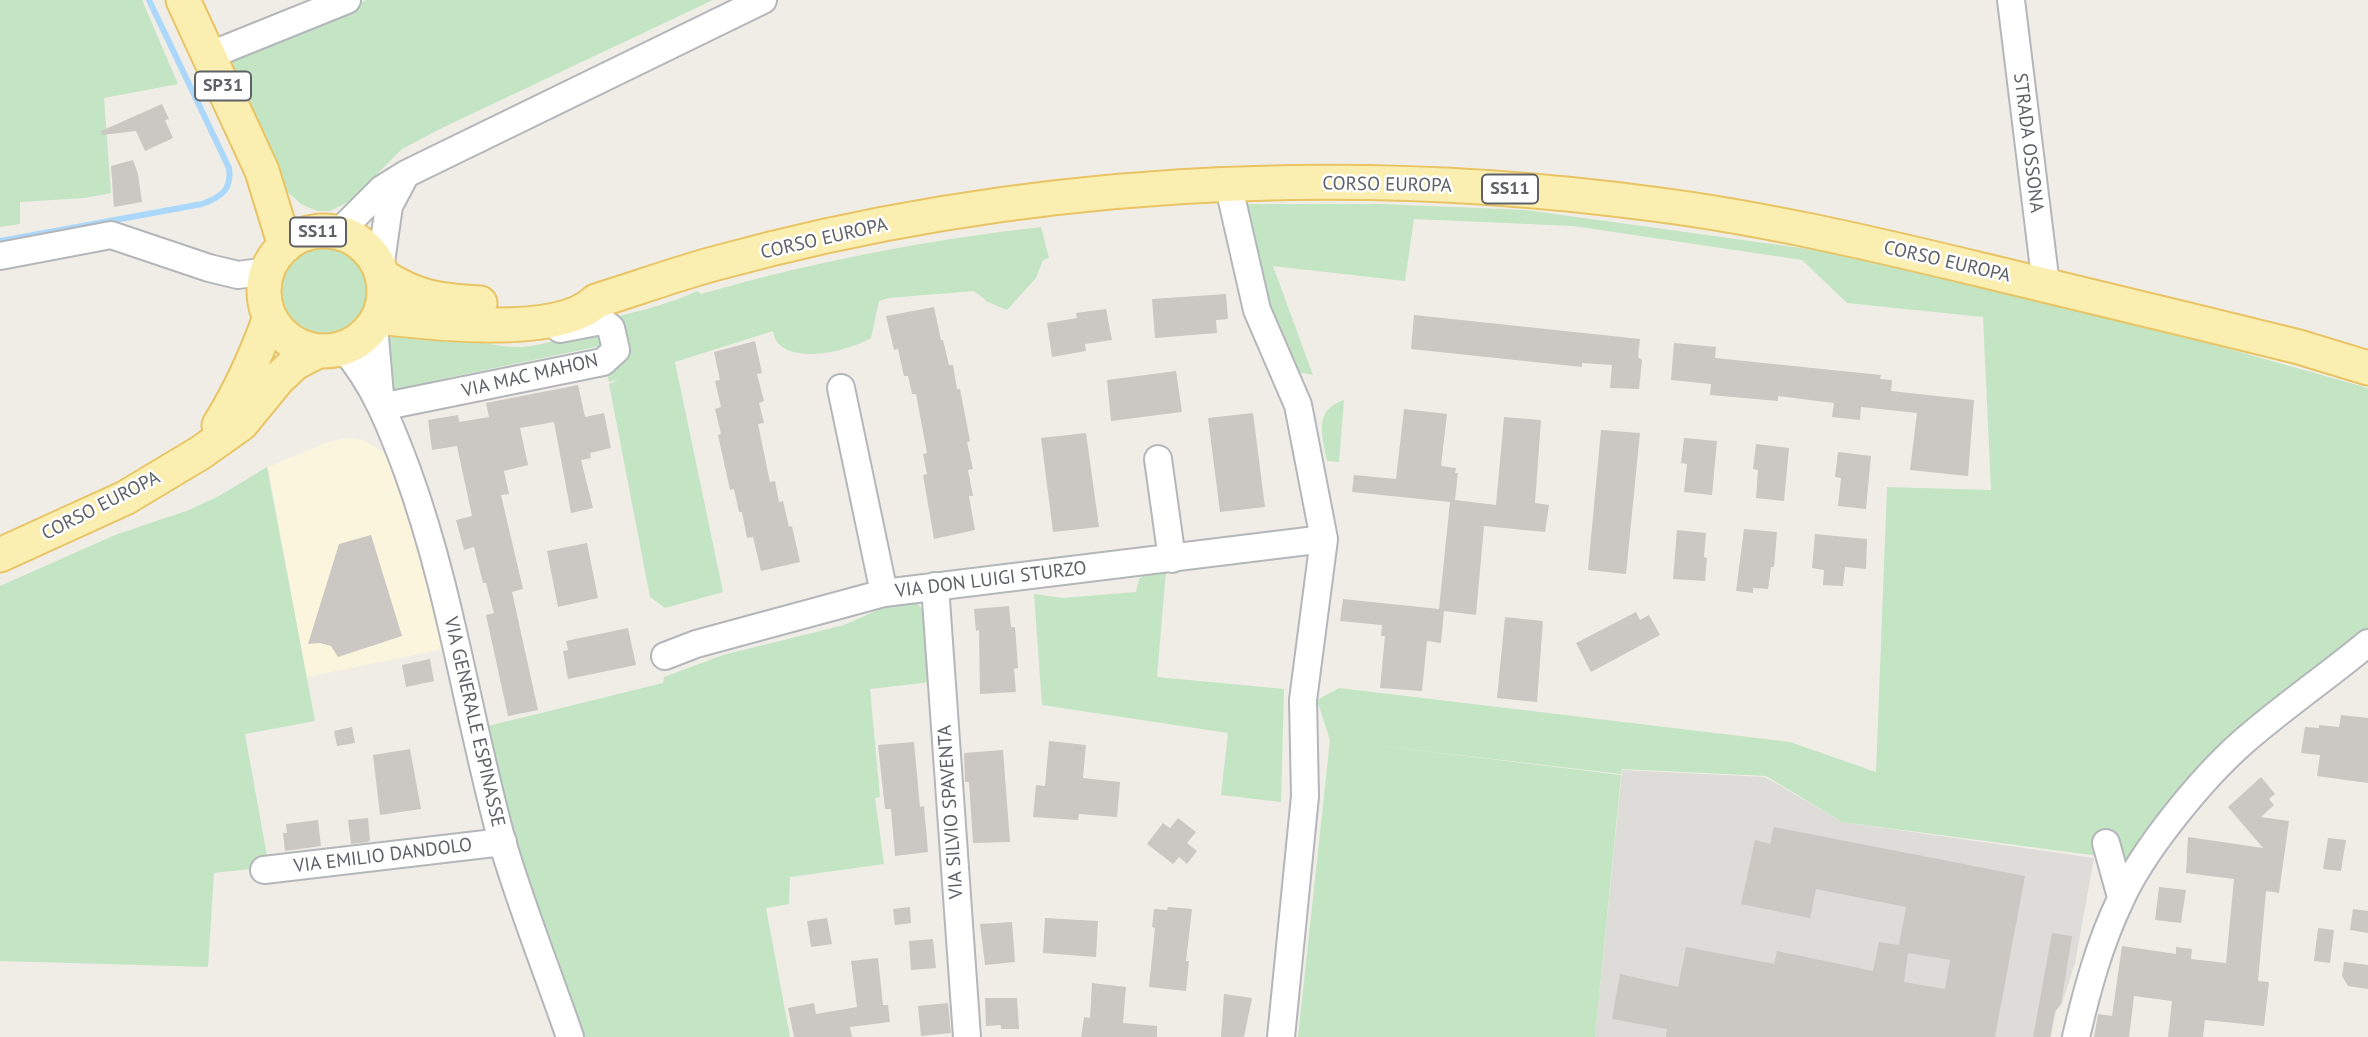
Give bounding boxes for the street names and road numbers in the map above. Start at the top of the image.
road number: SP31 [195,72,251,100]
street label: STRADA OSSONA [2008,72,2048,214]
street label: CORSO EUROPA [1322,172,1452,198]
road number: SS11 [1482,174,1538,204]
street label: CORSO EUROPA [758,213,890,265]
road number: SS11 [290,218,346,246]
street label: CORSO EUROPA [1881,236,2013,288]
street label: VIA MAC MAHON [460,349,600,403]
street label: CORSO EUROPA [38,466,164,546]
street label: VIA DON LUIGI STURZO [894,557,1088,603]
street label: VIA GENERALE ESPINASSE [439,615,509,829]
street label: VIA SILVIO SPAVENTA [934,724,968,900]
street label: VIA EMILIO DANDOLO [293,834,473,878]

